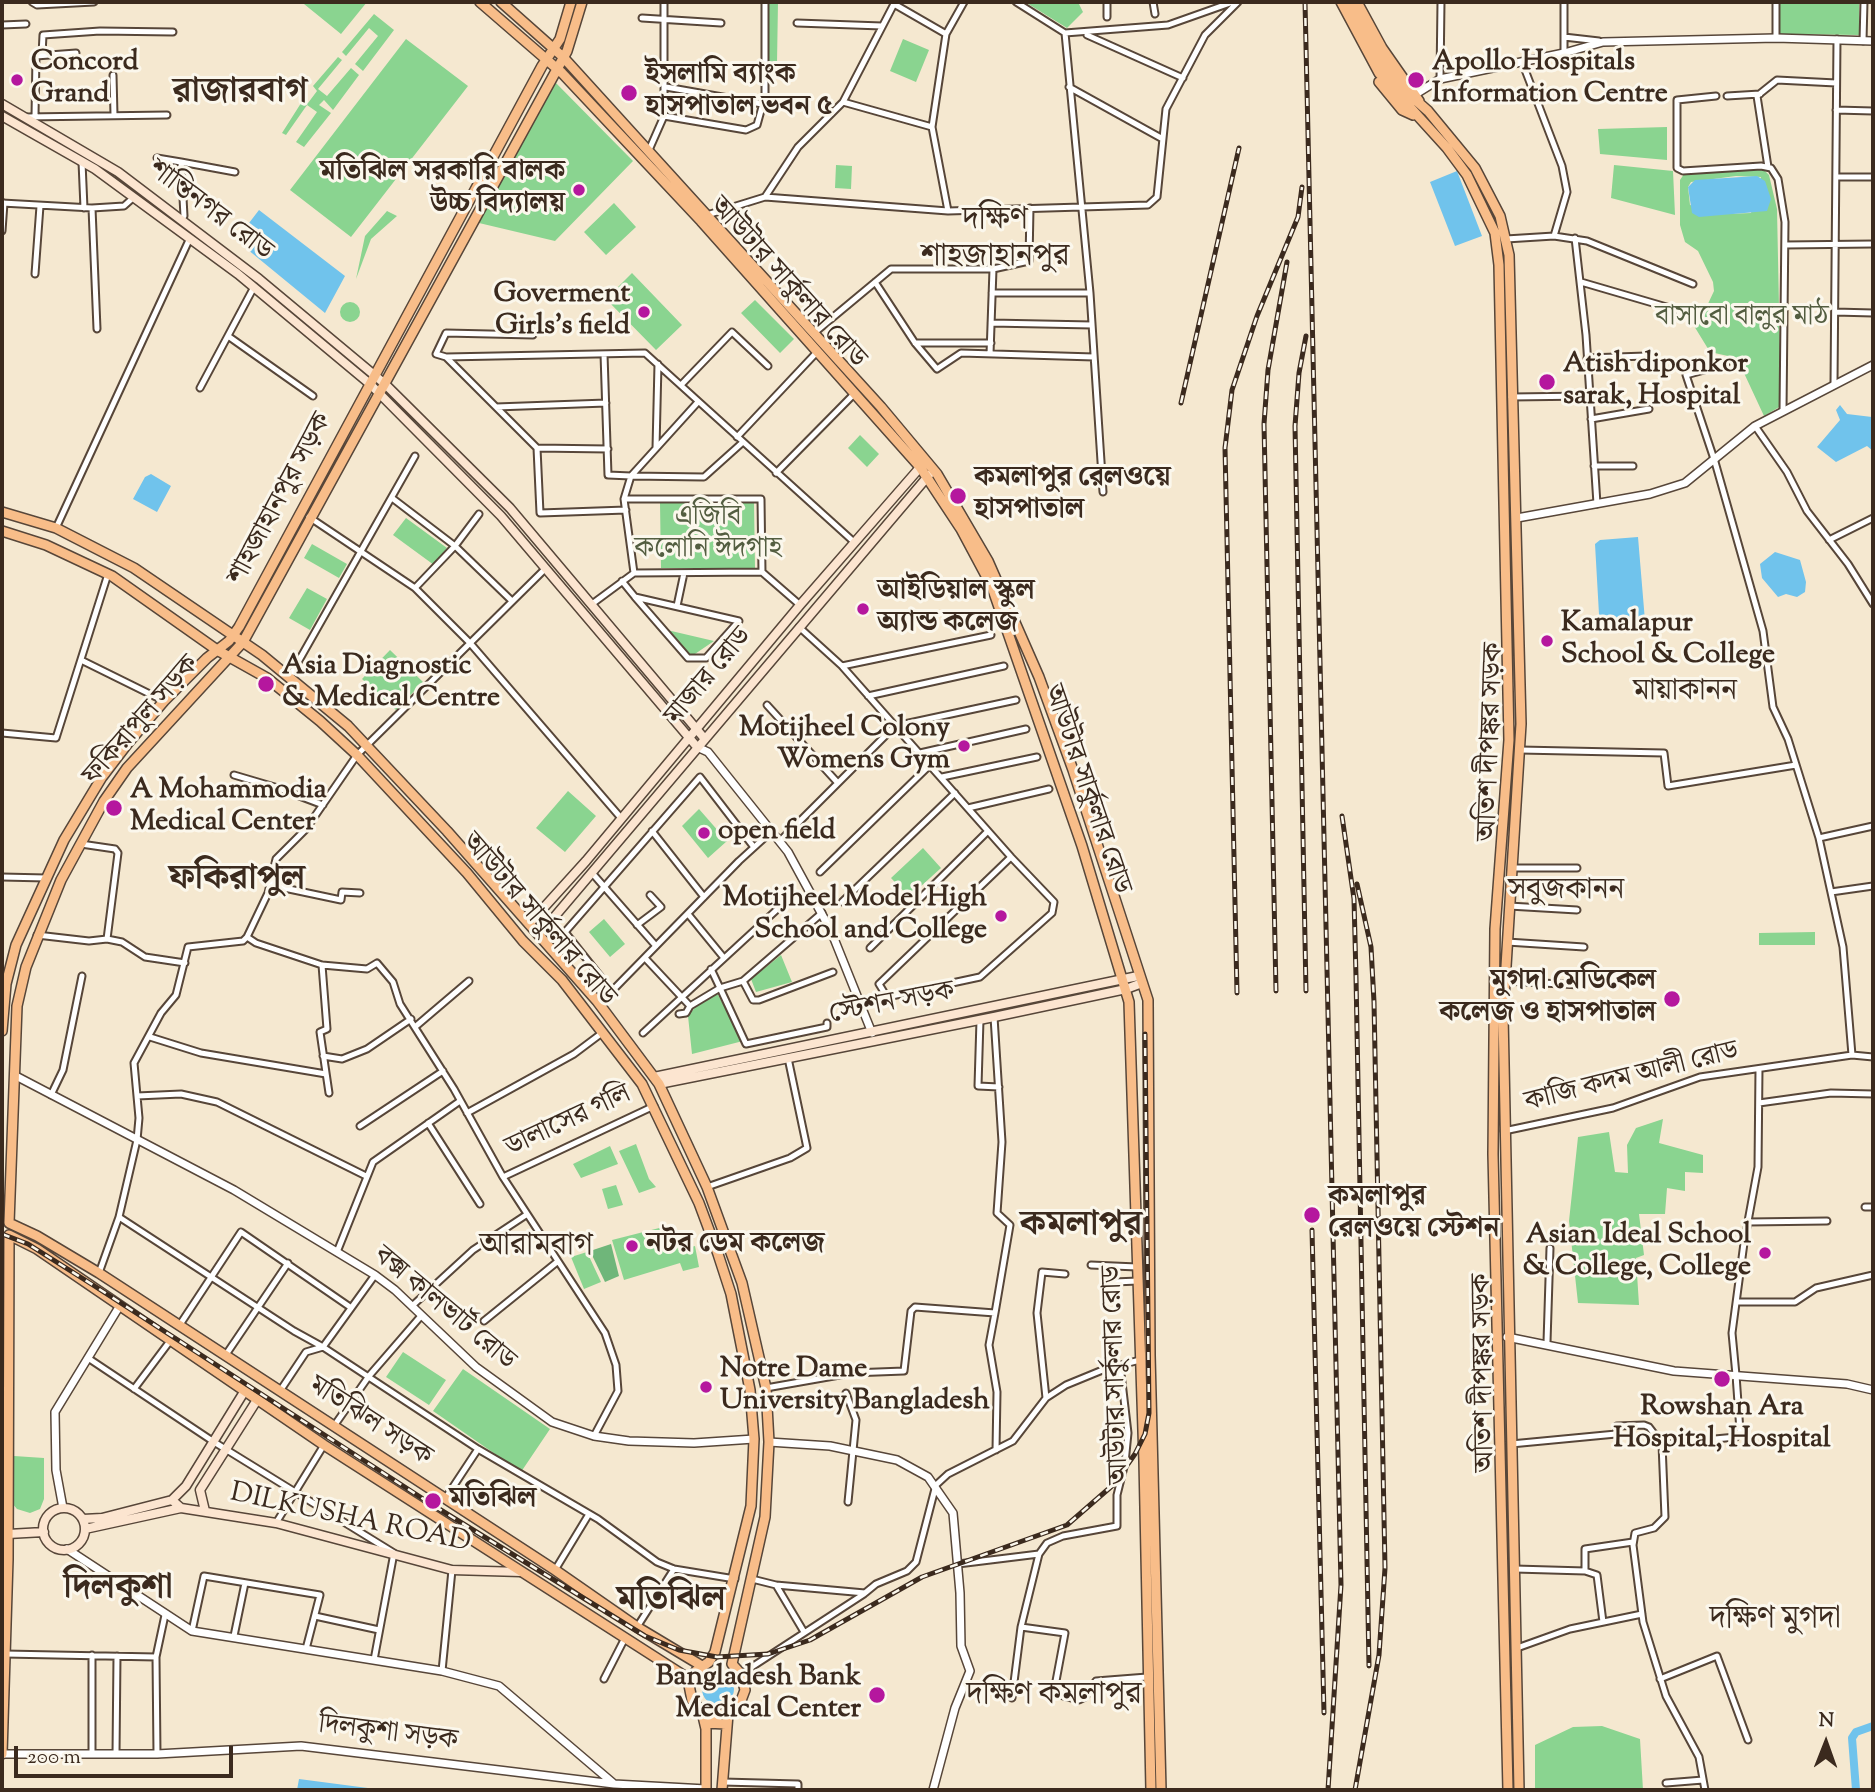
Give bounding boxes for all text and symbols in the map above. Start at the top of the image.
place label: Concord Grand [31,47,139,113]
place label: Apollo Hospitals Information Centre [1432,47,1668,113]
place label: ইসলামি ব্যাংক হাসপাতাল ভবন ৫ [645,60,833,126]
marker: Apollo Hospitals Information Centre [1406,70,1426,90]
marker: Concord Grand [9,72,25,88]
district label: রাজারবাগ [173,74,307,116]
marker: ইসলামি ব্যাংক হাসপাতাল ভবন ৫ [619,83,639,103]
street label: শান্তিনগর রোড [140,154,278,270]
place label: মতিঝিল সরকারি বালক উচ্চ বিদ্যালয় [320,157,565,223]
marker: মতিঝিল সরকারি বালক উচ্চ বিদ্যালয় [571,182,587,198]
street label: আউটার সার্কুলার রোড [700,191,872,377]
district label: দক্ষিণ শাহজাহানপুর [921,204,1069,279]
place label: Goverment Girls's field [493,279,630,345]
park label: বাসাবো বালুর মাঠ [1655,302,1829,336]
marker: Goverment Girls's field [636,304,652,320]
place label: Atish diponkor sarak, Hospital [1563,349,1748,415]
marker: Atish diponkor sarak, Hospital [1537,372,1557,392]
street label: শাহজাহানপুর সড়ক [223,408,341,592]
place label: কমলাপুর রেলওয়ে হাসপাতাল [974,463,1171,529]
marker: কমলাপুর রেলওয়ে হাসপাতাল [948,486,968,506]
park label: এজিবি কলোনি ঈদগাহ [634,502,782,568]
place label: আইডিয়াল স্কুল অ্যান্ড কলেজ [877,576,1035,642]
marker: আইডিয়াল স্কুল অ্যান্ড কলেজ [855,601,871,617]
place label: Kamalapur School & College [1561,608,1775,674]
street label: মাজার রোড [659,622,761,734]
marker: Kamalapur School & College [1539,633,1555,649]
street label: অতিশ দীপঙ্কর সড়ক [1473,642,1513,842]
street label: ফকিরাপুল সড়ক [78,650,208,794]
place label: Asia Diagnostic & Medical Centre [282,651,500,717]
marker: Asia Diagnostic & Medical Centre [256,674,276,694]
district label: মায়াকানন [1633,676,1737,712]
street label: আউটার সার্কুলার রোড [1033,681,1137,899]
place label: Motijheel Colony Womens Gym [739,713,950,779]
marker: Motijheel Colony Womens Gym [956,738,972,754]
place label: A Mohammodia Medical Center [130,775,327,841]
marker: A Mohammodia Medical Center [104,798,124,818]
place label: open field [718,816,836,850]
marker: open field [696,825,712,841]
street label: আউটার সার্কুলার রোড [453,827,621,1015]
district label: ফকিরাপুল [169,861,305,903]
district label: সবুজকানন [1508,875,1624,911]
place label: Motijheel Model High School and College [722,883,987,949]
marker: Motijheel Model High School and College [993,908,1009,924]
place label: মুগদা মেডিকেল কলেজ ও হাসপাতাল [1439,966,1656,1032]
street label: স্টেশন সড়ক [826,976,958,1034]
marker: মুগদা মেডিকেল কলেজ ও হাসপাতাল [1662,989,1682,1009]
street label: কাজি কদম আলী রোড [1522,1036,1742,1122]
street label: ডালাসের গলি [501,1079,637,1167]
place label: কমলাপুর রেলওয়ে স্টেশন [1328,1182,1500,1248]
marker: কমলাপুর রেলওয়ে স্টেশন [1302,1205,1322,1225]
district label: কমলাপুর [1020,1207,1142,1249]
place label: Asian Ideal School & College, College [1522,1220,1751,1286]
place label: নটর ডেম কলেজ [646,1229,825,1263]
district label: আরামবাগ [479,1230,593,1268]
marker: নটর ডেম কলেজ [624,1238,640,1254]
street label: বক্স কালভার্ট রোড [365,1241,521,1379]
marker: Asian Ideal School & College, College [1757,1245,1773,1261]
street label: আউটার সার্কুলার রোড [1097,1265,1139,1485]
street label: অতিশ দীপঙ্কর সড়ক [1467,1273,1505,1473]
place label: Notre Dame University Bangladesh [720,1354,990,1420]
marker: Rowshan Ara Hospital, Hospital [1712,1369,1732,1389]
street label: মতিঝিল সড়ক [301,1371,437,1475]
marker: Notre Dame University Bangladesh [698,1379,714,1395]
place label: Rowshan Ara Hospital, Hospital [1613,1392,1831,1458]
street label: DILKUSHA ROAD [227,1478,473,1562]
place label: মতিঝিল [449,1484,537,1518]
marker: মতিঝিল [423,1491,443,1511]
district label: দিলকুশা [63,1570,173,1612]
district label: মতিঝিল [616,1582,726,1624]
district label: দক্ষিণ মুগদা [1709,1603,1841,1641]
place label: Bangladesh Bank Medical Center [656,1662,861,1728]
district label: দক্ষিণ কমলাপুর [966,1679,1142,1717]
marker: Bangladesh Bank Medical Center [867,1685,887,1705]
north arrow [1791,1708,1861,1778]
text: N [1819,1708,1834,1735]
street label: দিলকুশা সড়ক [317,1710,459,1760]
scale bar [18,1732,236,1776]
text: 200 m [27,1743,81,1773]

